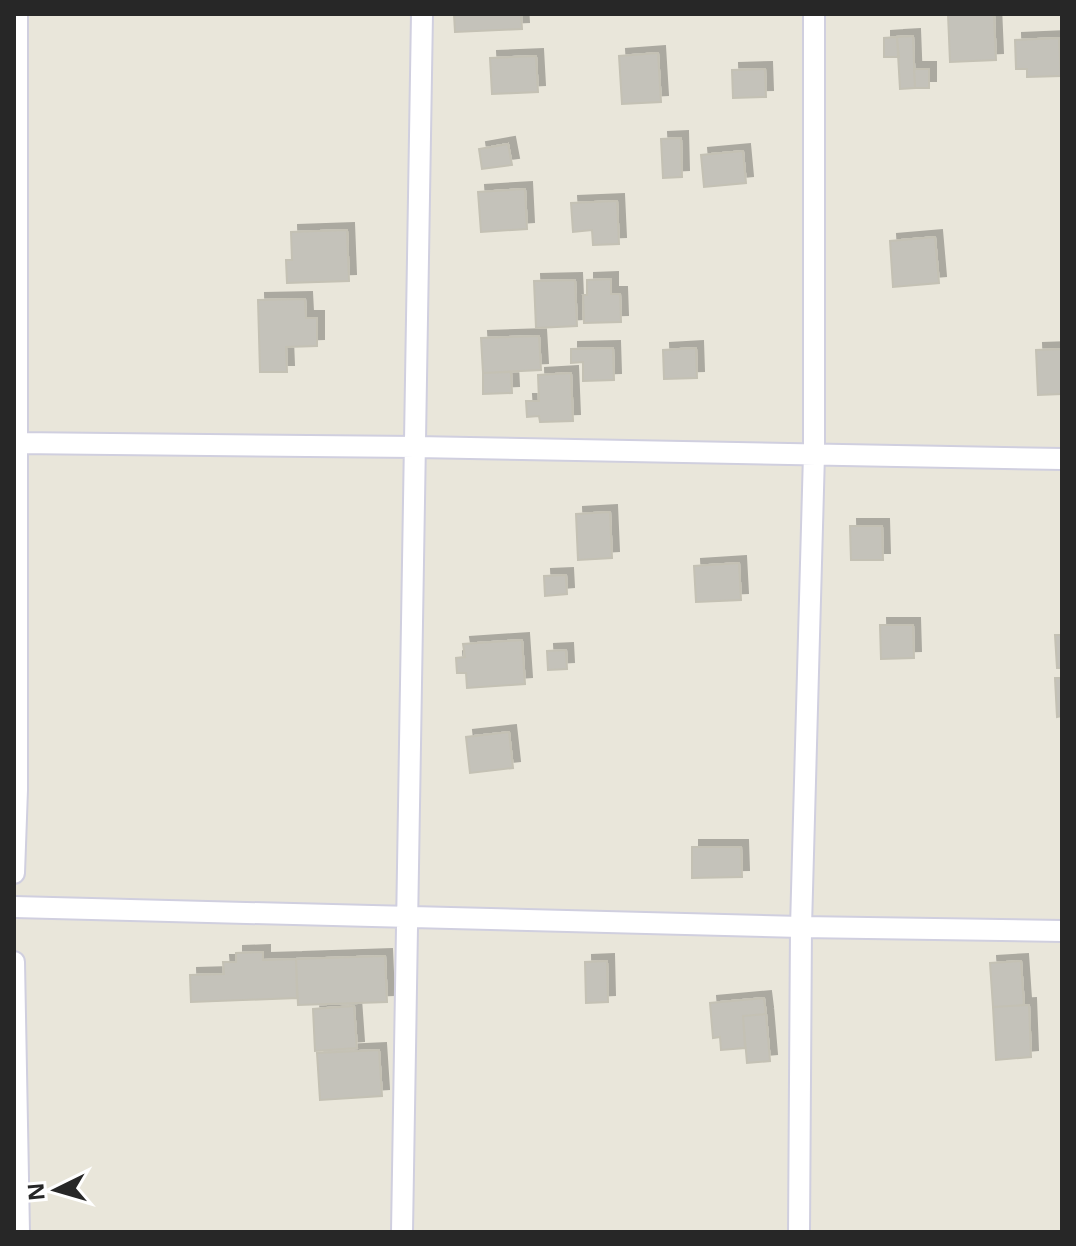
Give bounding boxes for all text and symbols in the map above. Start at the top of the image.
north arrow [16,1150,96,1230]
text: N [19,1182,51,1202]

